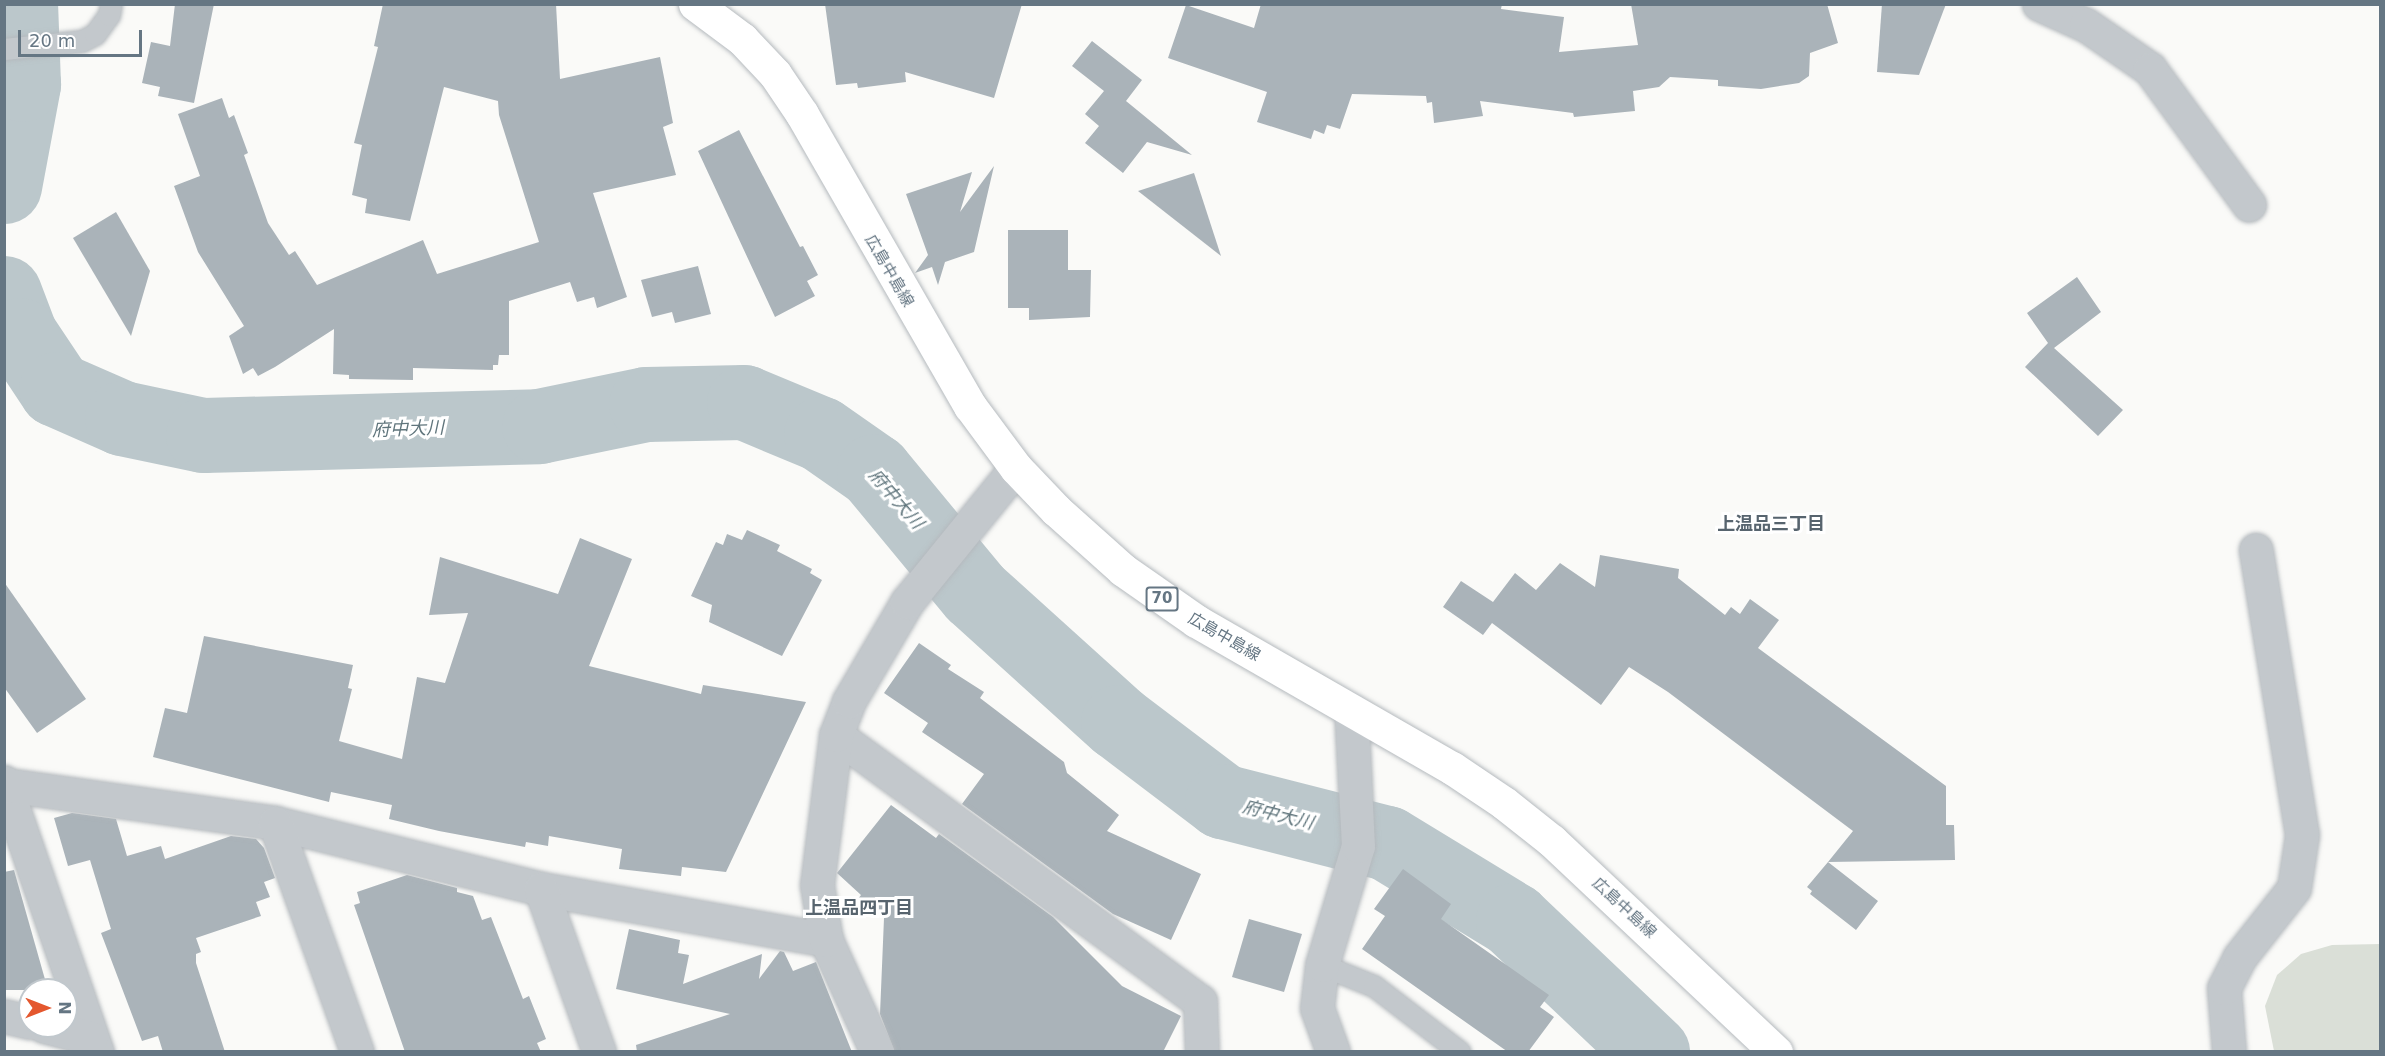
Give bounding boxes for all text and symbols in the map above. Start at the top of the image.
scale bar [21,18,146,56]
text: 20 m [29,30,75,51]
street label: 広島中島線 [861,232,917,310]
water label: 府中大川 [372,417,444,441]
water label: 府中大川 [864,465,928,533]
district label: 上温品三丁目 [1717,513,1825,535]
road number: 70 [1146,587,1178,611]
street label: 広島中島線 [1185,609,1263,665]
water label: 府中大川 [1240,796,1316,834]
street label: 広島中島線 [1588,874,1660,942]
district label: 上温品四丁目 [805,897,913,919]
north arrow [18,978,78,1038]
text: N [55,1001,74,1015]

